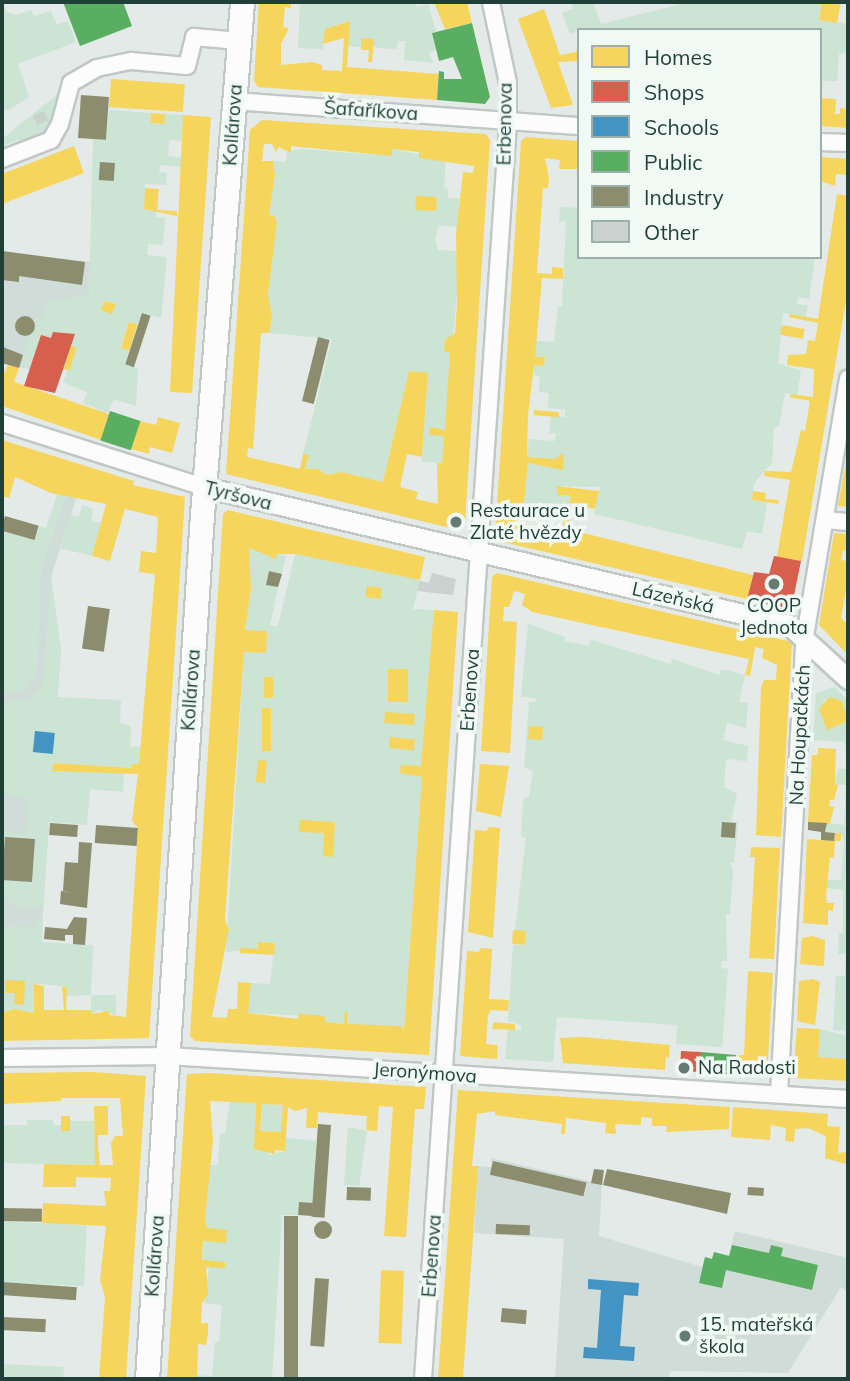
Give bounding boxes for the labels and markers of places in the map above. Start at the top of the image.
place label: Restaurace u Zlaté hvězdy [470,500,585,544]
marker: Restaurace u Zlaté hvězdy [448,514,464,530]
marker: COOP Jednota [766,576,782,592]
place label: COOP Jednota [740,595,808,639]
place label: Na Radosti [698,1057,796,1079]
marker: Na Radosti [676,1060,692,1076]
place label: 15. mateřská škola [699,1314,813,1358]
marker: 15. mateřská škola [677,1328,693,1344]

